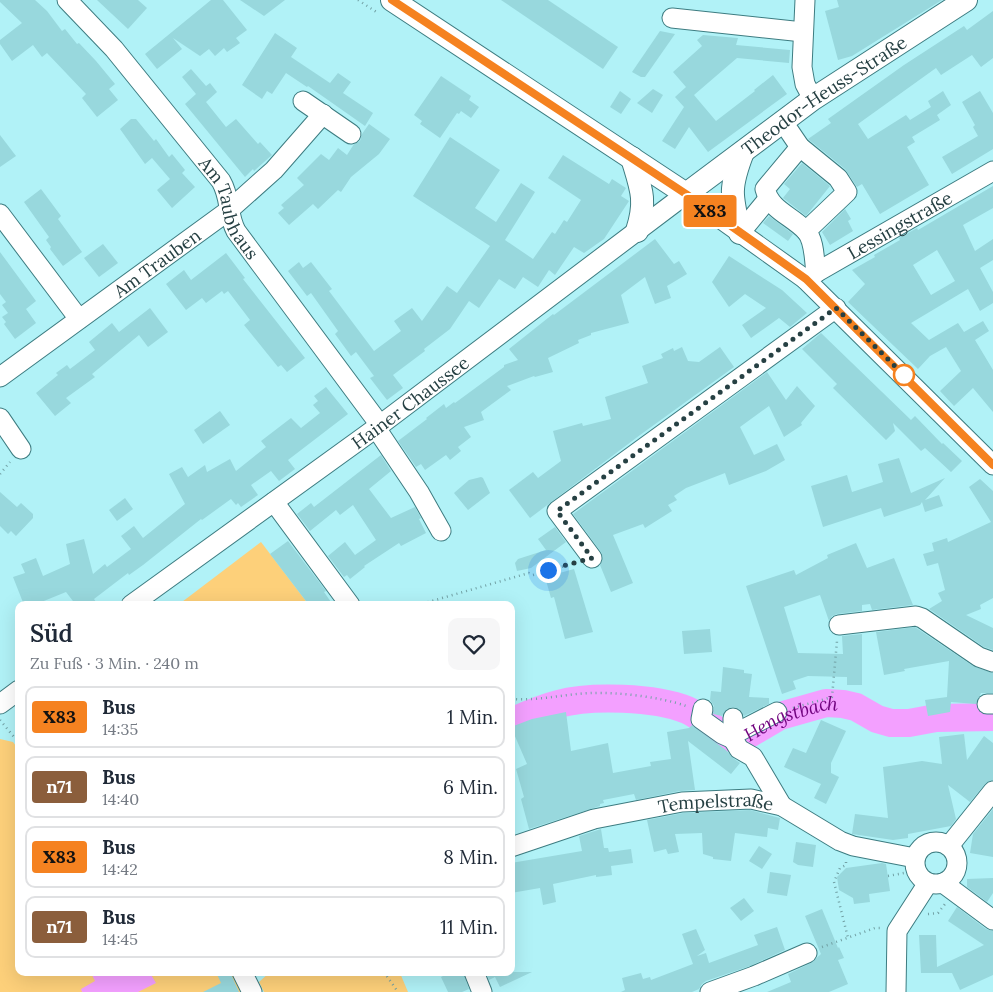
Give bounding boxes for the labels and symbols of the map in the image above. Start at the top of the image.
street label: Theodor-Heuss-Straße [737,30,911,160]
street label: Am Taubhaus [194,151,264,264]
street label: Lessingstraße [843,185,956,264]
line badge: X83 [681,195,739,227]
street label: Am Trauben [108,223,205,303]
street label: Hainer Chaussee [347,350,473,454]
unlabelled marker [893,364,915,386]
your location [536,558,561,583]
water label: Hengstbach [739,691,839,747]
street label: Tempelstraße [656,787,776,818]

